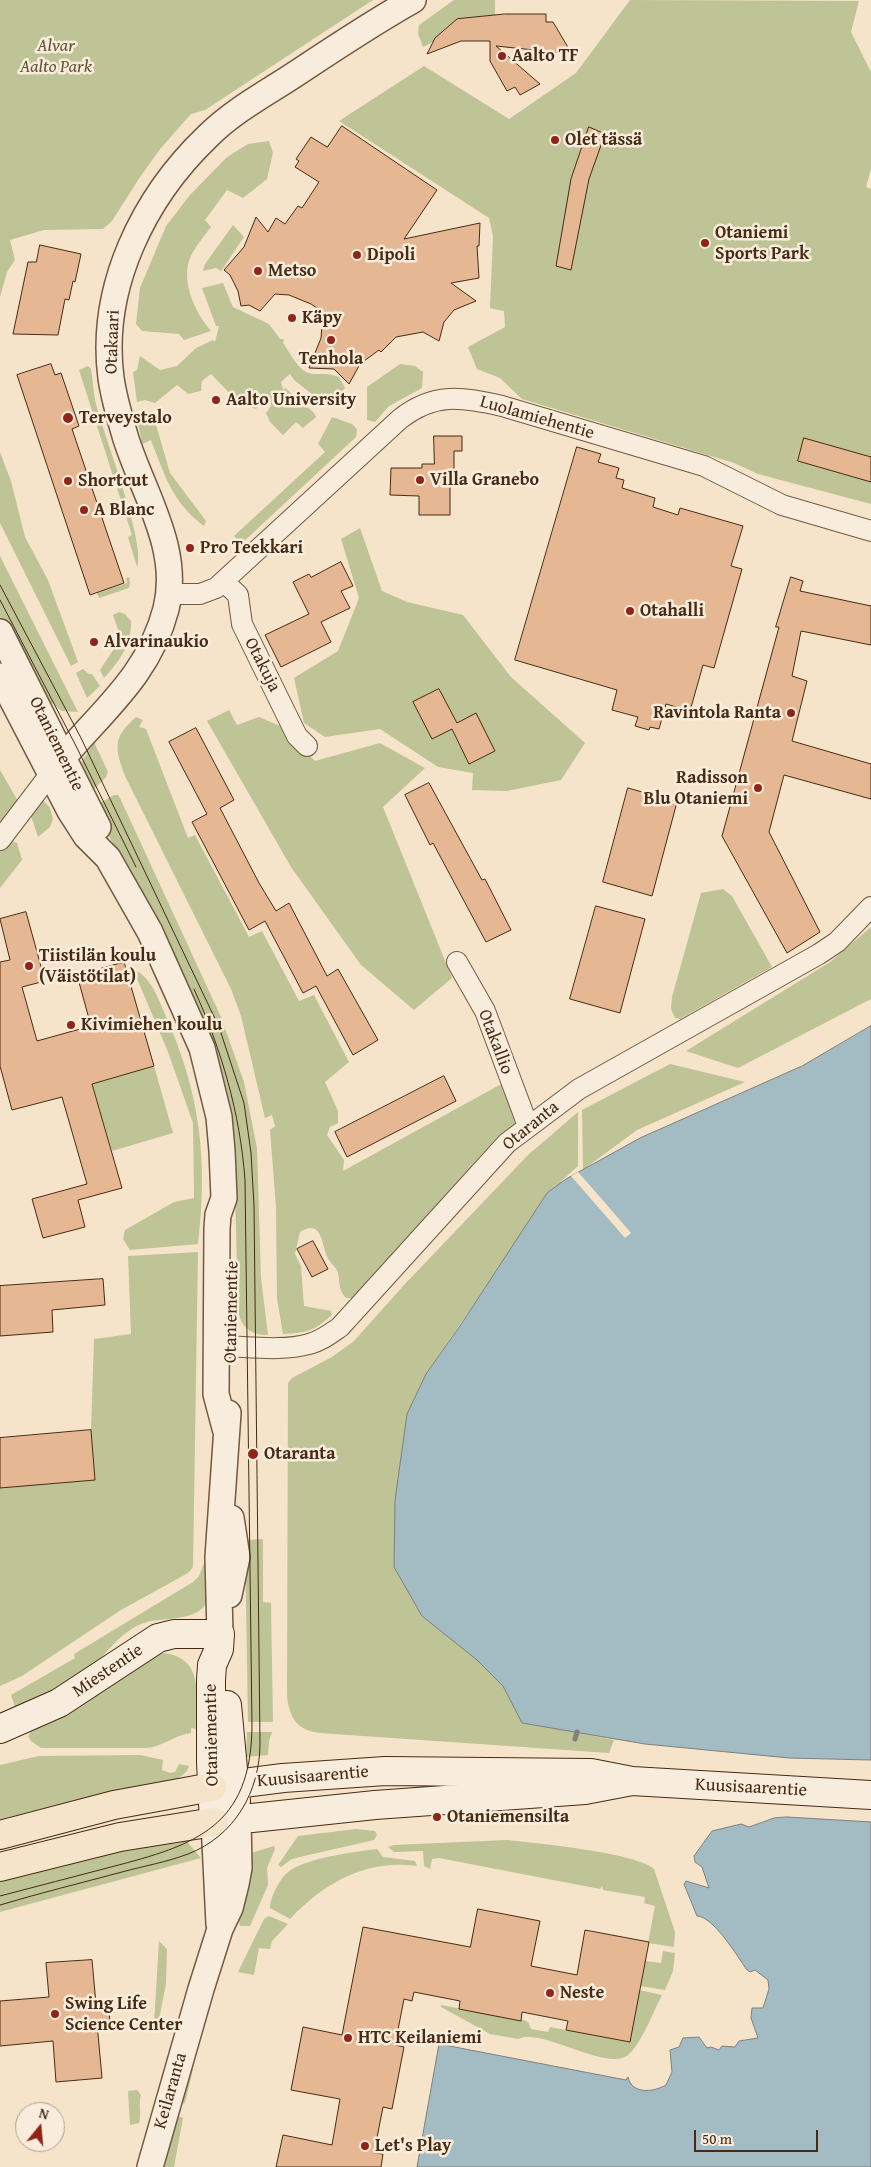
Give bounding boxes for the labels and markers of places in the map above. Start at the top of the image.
place label: Aalto TF [512,45,579,67]
marker: Aalto TF [496,50,508,62]
place label: Olet tässä [565,129,642,151]
marker: Olet tässä [549,134,561,146]
place label: Otaniemi Sports Park [715,222,809,264]
marker: Otaniemi Sports Park [699,237,711,249]
place label: Dipoli [367,244,415,266]
marker: Dipoli [351,249,363,261]
place label: Metso [268,260,316,282]
marker: Metso [252,265,264,277]
place label: Käpy [302,307,342,329]
marker: Käpy [286,312,298,324]
marker: Tenhola [325,334,337,346]
place label: Tenhola [299,348,363,370]
place label: Aalto University [226,389,356,411]
marker: Aalto University [210,394,222,406]
place label: Terveystalo [79,407,172,429]
marker: Terveystalo [61,411,75,425]
place label: Villa Granebo [430,469,539,491]
place label: Shortcut [78,470,148,492]
marker: Villa Granebo [414,474,426,486]
marker: Shortcut [62,475,74,487]
place label: A Blanc [94,499,154,521]
marker: A Blanc [78,504,90,516]
place label: Pro Teekkari [200,537,303,559]
marker: Pro Teekkari [184,542,196,554]
place label: Otahalli [640,600,704,622]
marker: Otahalli [624,605,636,617]
place label: Alvarinaukio [104,631,209,653]
marker: Alvarinaukio [88,636,100,648]
place label: Ravintola Ranta [653,702,781,724]
marker: Ravintola Ranta [785,707,797,719]
place label: Radisson Blu Otaniemi [644,767,748,810]
marker: Radisson Blu Otaniemi [752,782,764,794]
place label: Tiistilän koulu (Väistötilat) [39,945,156,988]
marker: Tiistilän koulu (Väistötilat) [23,960,35,972]
place label: Kivimiehen koulu [81,1014,222,1036]
marker: Kivimiehen koulu [65,1019,77,1031]
place label: Otaranta [264,1443,335,1465]
marker: Otaranta [246,1447,260,1461]
place label: Otaniemensilta [447,1806,569,1828]
marker: Otaniemensilta [431,1811,443,1823]
place label: Neste [560,1982,604,2004]
marker: Neste [544,1987,556,1999]
place label: Swing Life Science Center [65,1993,183,2036]
marker: Swing Life Science Center [49,2008,61,2020]
place label: HTC Keilaniemi [358,2027,482,2049]
marker: HTC Keilaniemi [342,2032,354,2044]
place label: Let's Play [375,2135,451,2157]
marker: Let's Play [359,2140,371,2152]

